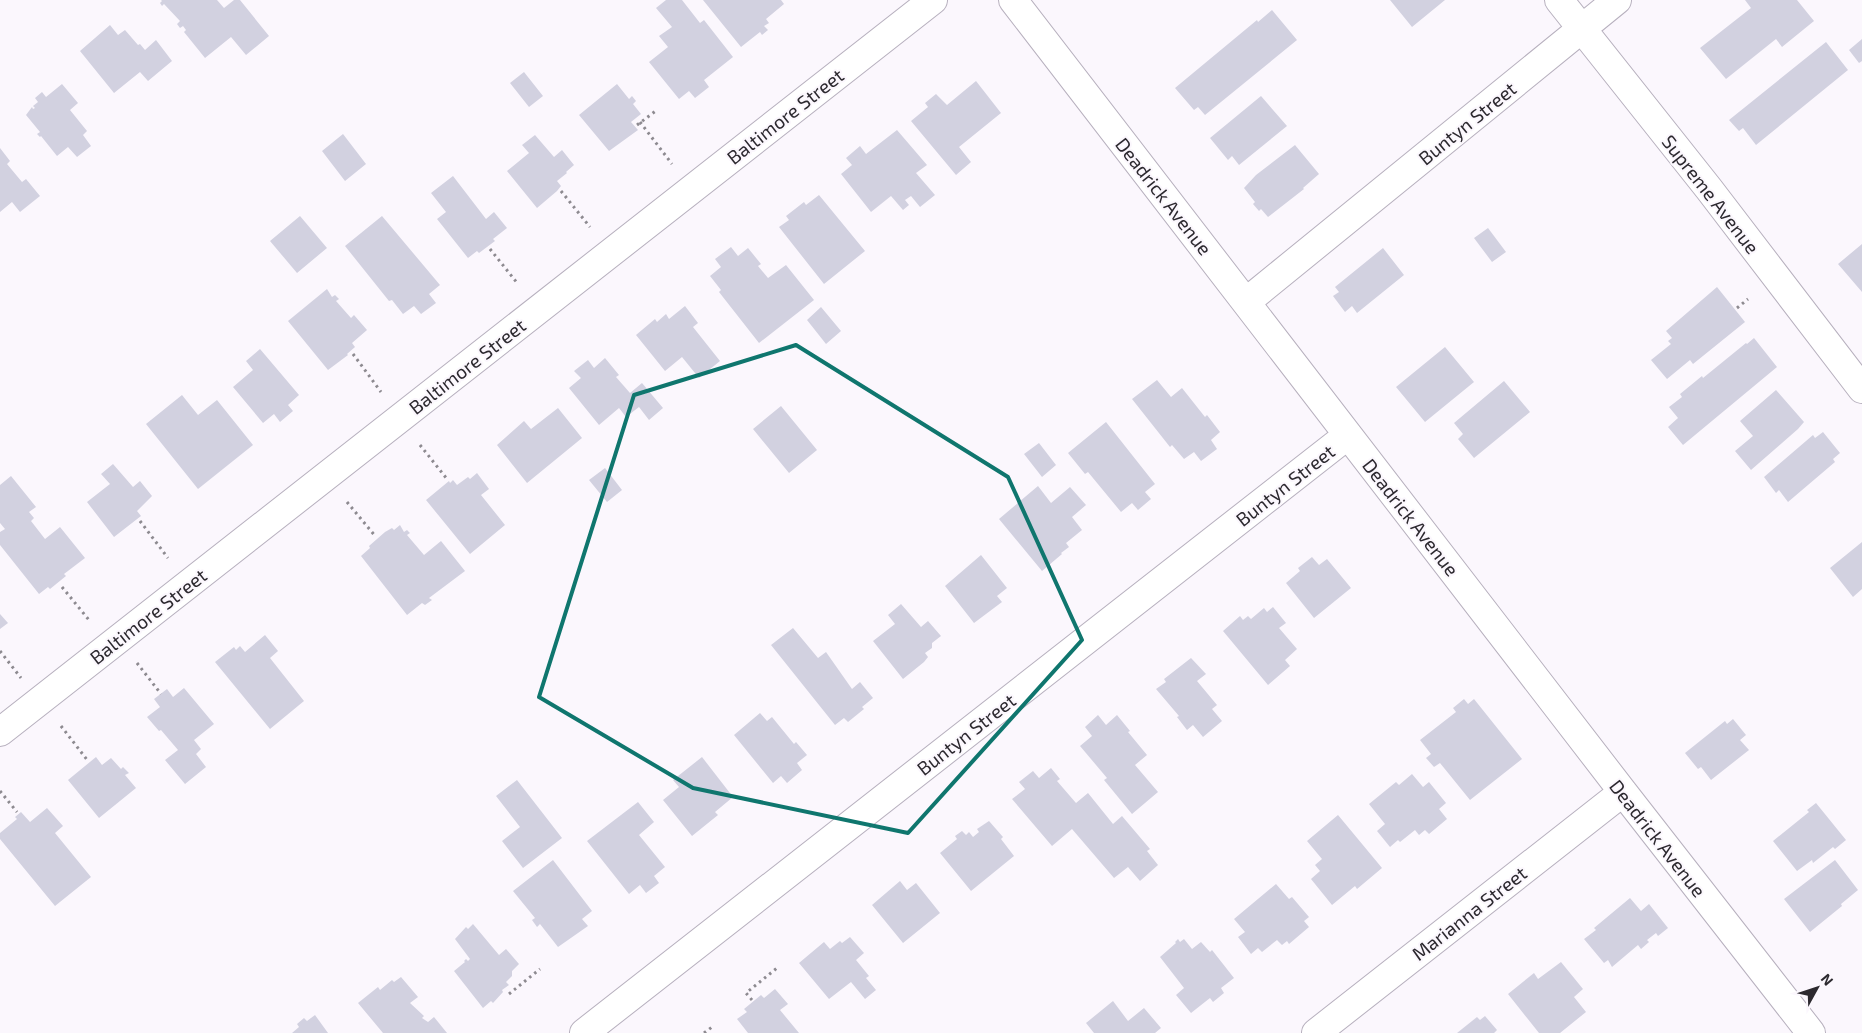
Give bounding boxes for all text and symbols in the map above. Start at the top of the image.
street label: Baltimore Street [722,63,848,169]
street label: Buntyn Street [1414,77,1520,169]
street label: Supreme Avenue [1657,130,1765,258]
street label: Deadrick Avenue [1111,133,1217,259]
street label: Baltimore Street [404,313,530,419]
street label: Buntyn Street [1231,439,1339,531]
street label: Deadrick Avenue [1358,454,1464,580]
street label: Baltimore Street [85,563,211,669]
street label: Buntyn Street [912,688,1020,780]
street label: Deadrick Avenue [1605,775,1711,901]
street label: Marianna Street [1407,861,1531,965]
north arrow [1792,963,1842,1013]
text: N [1818,970,1837,989]

